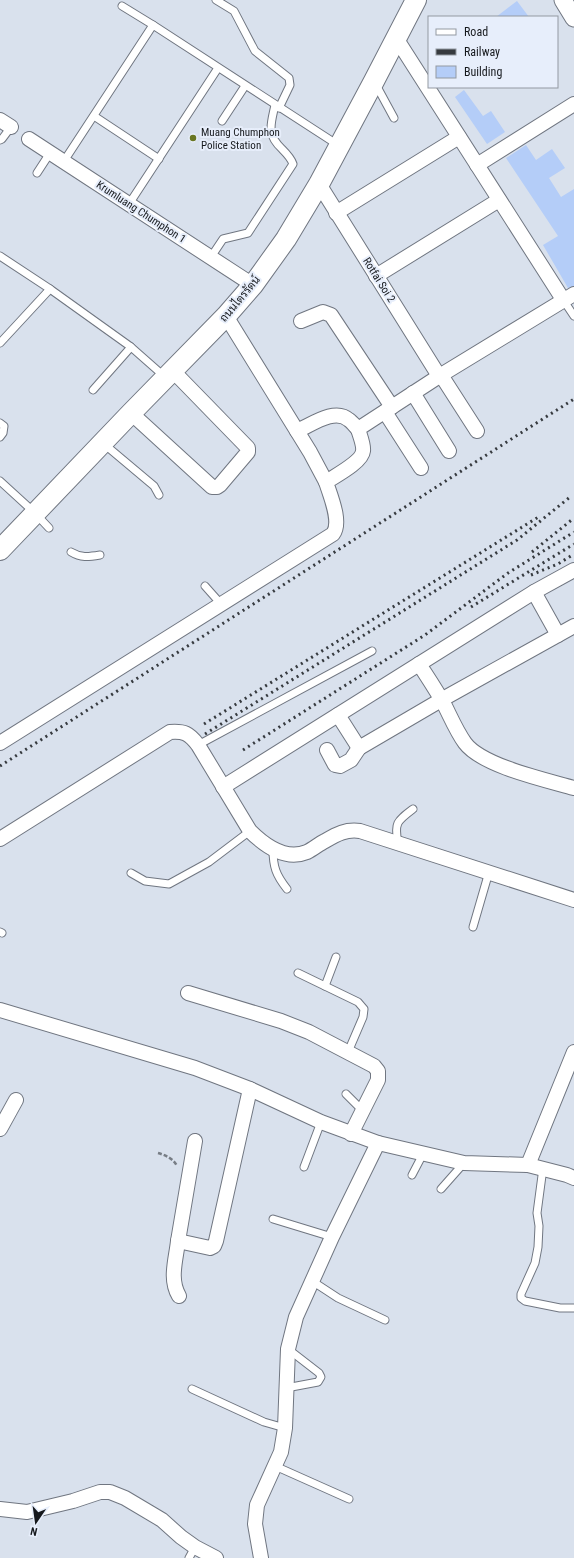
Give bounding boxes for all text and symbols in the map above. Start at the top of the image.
legend [428,16,558,88]
text: Road [464,25,488,39]
text: Railway [464,45,500,59]
text: Building [464,65,502,79]
place label: Muang Chumphon Police Station [201,126,280,152]
marker: Muang Chumphon Police Station [188,133,198,143]
street label: Krumluang Chumphon 1 [94,178,188,246]
street label: Rotfai Soi 2 [360,255,398,305]
street label: ถนนไตรรัตน์ [216,272,263,325]
north arrow [16,1502,56,1542]
text: N [29,1524,39,1538]

